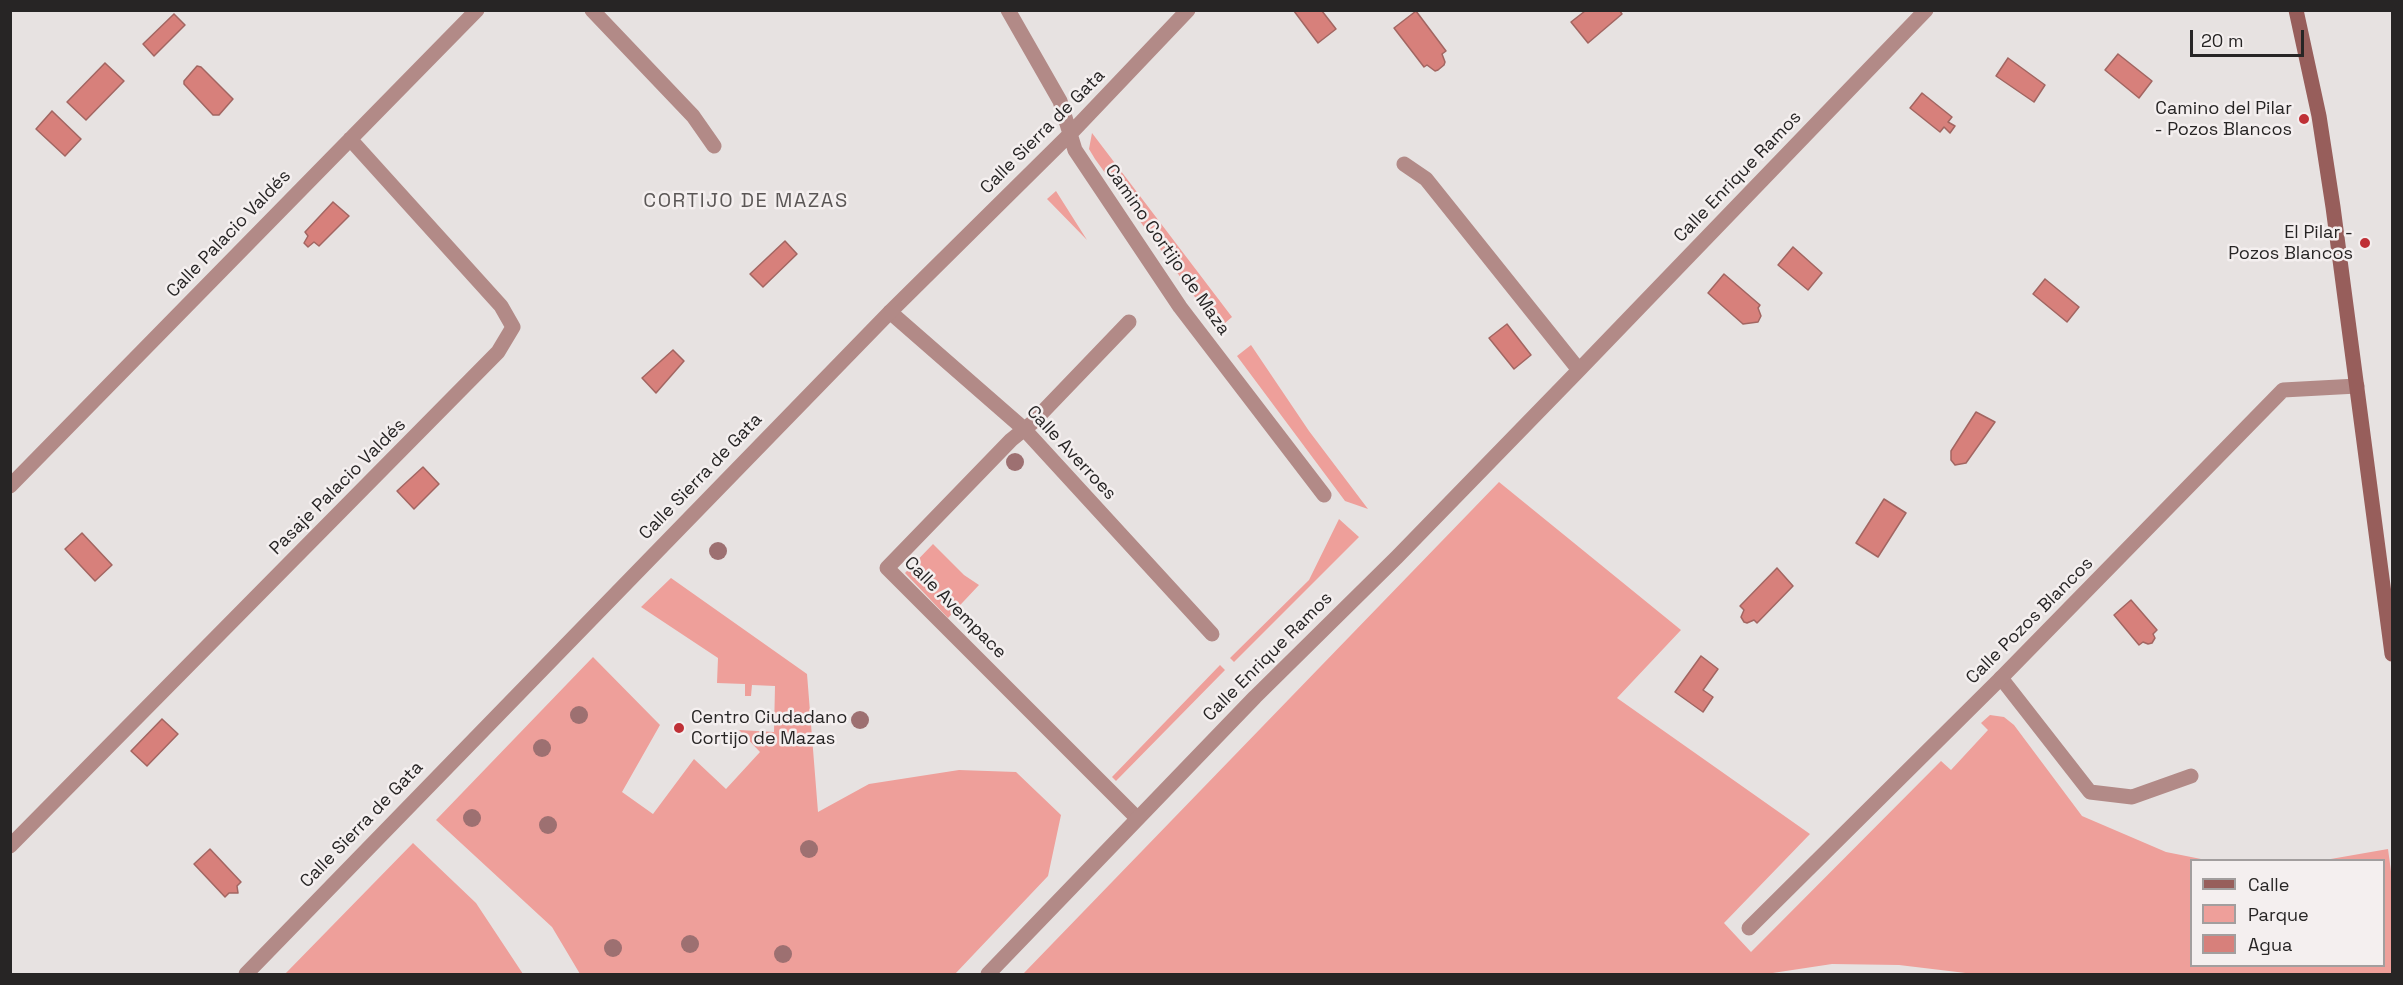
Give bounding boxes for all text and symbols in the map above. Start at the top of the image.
scale bar [2193,18,2307,56]
text: 20 m [2201,29,2244,52]
street label: Calle Sierra de Gata [976,65,1110,199]
place label: Camino del Pilar - Pozos Blancos [2155,98,2292,140]
street label: Calle Enrique Ramos [1670,107,1806,247]
marker: Camino del Pilar - Pozos Blancos [2297,112,2311,126]
street label: Camino Cortijo de Maza [1100,160,1234,340]
street label: Calle Palacio Valdés [162,166,296,302]
district label: CORTIJO DE MAZAS [643,190,849,214]
place label: El Pilar - Pozos Blancos [2228,222,2353,264]
marker: El Pilar - Pozos Blancos [2358,236,2372,250]
street label: Calle Averroes [1022,401,1120,505]
street label: Calle Sierra de Gata [635,409,767,545]
street label: Pasaje Palacio Valdés [265,414,411,560]
street label: Calle Avempace [899,552,1011,664]
street label: Calle Pozos Blancos [1962,553,2098,689]
street label: Calle Enrique Ramos [1199,588,1337,726]
place label: Centro Ciudadano Cortijo de Mazas [691,707,847,750]
marker: Centro Ciudadano Cortijo de Mazas [672,721,686,735]
street label: Calle Sierra de Gata [296,757,428,893]
legend [2190,859,2385,967]
text: Calle [2248,873,2289,896]
text: Parque [2248,903,2309,926]
text: Agua [2248,933,2292,956]

